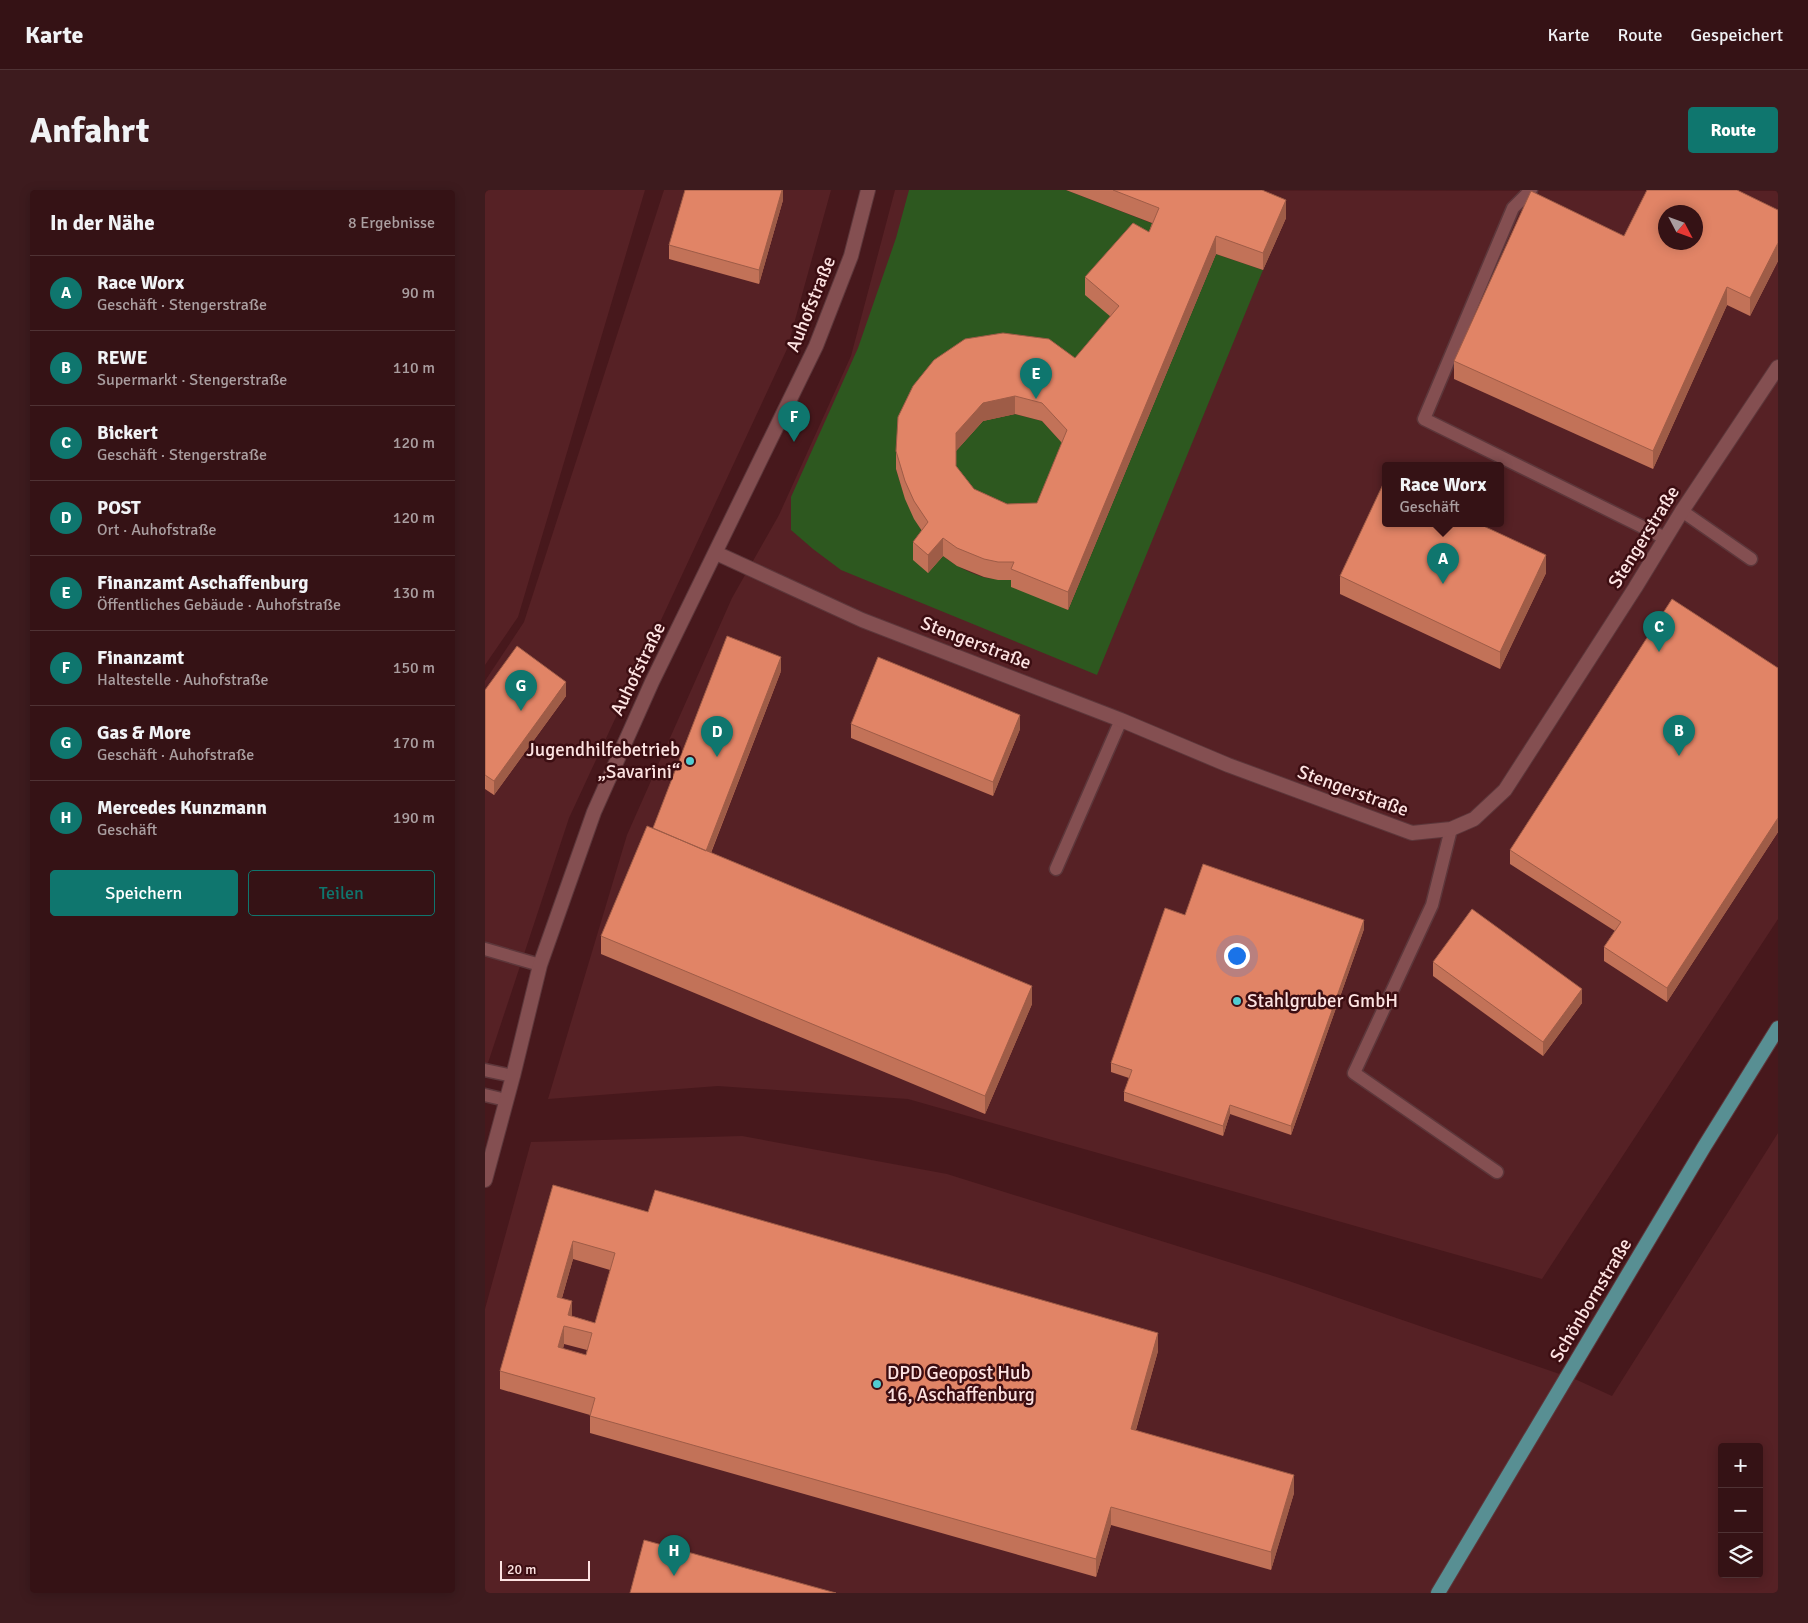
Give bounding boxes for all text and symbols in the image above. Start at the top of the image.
text: Karte [25,20,83,50]
text: Karte [1548,24,1590,46]
text: Route [1618,24,1663,46]
text: Gespeichert [1691,24,1783,46]
button: Route [1688,107,1778,153]
text: Anfahrt [30,109,149,152]
north arrow [1658,205,1703,250]
text: In der Nähe [50,210,155,236]
text: 8 Ergebnisse [348,213,435,233]
street label: Auhofstraße [781,253,841,355]
text: Race Worx [97,271,184,295]
text: A [61,283,71,303]
text: 90 m [401,283,435,303]
text: Geschäft · Stengerstraße [97,295,267,315]
text: REWE [97,346,148,370]
text: B [61,358,71,378]
text: 110 m [393,358,435,378]
pin: E [1020,358,1052,399]
text: Supermarkt · Stengerstraße [97,370,287,390]
pin: F [778,401,810,442]
text: Bickert [97,421,158,445]
text: C [61,433,71,453]
text: 120 m [393,433,435,453]
text: Geschäft · Stengerstraße [97,445,267,465]
popup [1382,462,1504,527]
text: Race Worx [1399,473,1487,497]
street label: Stengerstraße [1603,481,1685,593]
text: POST [97,496,141,520]
text: Geschäft [1399,497,1460,517]
text: D [61,508,71,528]
text: 120 m [393,508,435,528]
text: Ort · Auhofstraße [97,520,216,540]
pin: A [1427,543,1459,584]
text: Finanzamt Aschaffenburg [97,571,308,595]
text: E [61,583,71,603]
text: 130 m [393,583,435,603]
text: Öffentliches Gebäude · Auhofstraße [97,595,341,615]
street label: Stengerstraße [917,611,1035,675]
pin: C [1643,611,1675,652]
street label: Auhofstraße [605,618,671,720]
text: Finanzamt [97,646,184,670]
text: F [62,658,70,678]
text: 150 m [393,658,435,678]
text: Haltestelle · Auhofstraße [97,670,268,690]
pin: G [505,670,537,711]
pin: B [1663,715,1695,756]
pin: D [701,716,733,757]
text: Gas & More [97,721,191,745]
text: G [61,733,71,753]
text: 170 m [393,733,435,753]
place label: Jugendhilfebetrieb „Savarini“ [526,738,680,784]
text: Geschäft · Auhofstraße [97,745,254,765]
marker: Jugendhilfebetrieb „Savarini“ [684,755,696,767]
street label: Stengerstraße [1294,760,1412,822]
text: Mercedes Kunzmann [97,796,267,820]
text: H [61,808,71,828]
text: 190 m [393,808,435,828]
text: Geschäft [97,820,157,840]
button: Speichern [50,870,238,916]
button: Teilen [248,870,435,916]
your location [1224,943,1250,969]
place label: Stahlgruber GmbH [1247,989,1398,1013]
marker: Stahlgruber GmbH [1231,995,1243,1007]
street label: Schönbornstraße [1545,1234,1637,1366]
place label: DPD Geopost Hub 16, Aschaffenburg [887,1361,1035,1407]
marker: DPD Geopost Hub 16, Aschaffenburg [871,1378,883,1390]
map controls [1718,1443,1763,1578]
button: + [1718,1443,1763,1488]
button: − [1718,1488,1763,1533]
button: layers [1718,1533,1763,1578]
pin: H [658,1535,690,1576]
scale bar [500,1558,590,1581]
text: 20 m [507,1561,536,1578]

